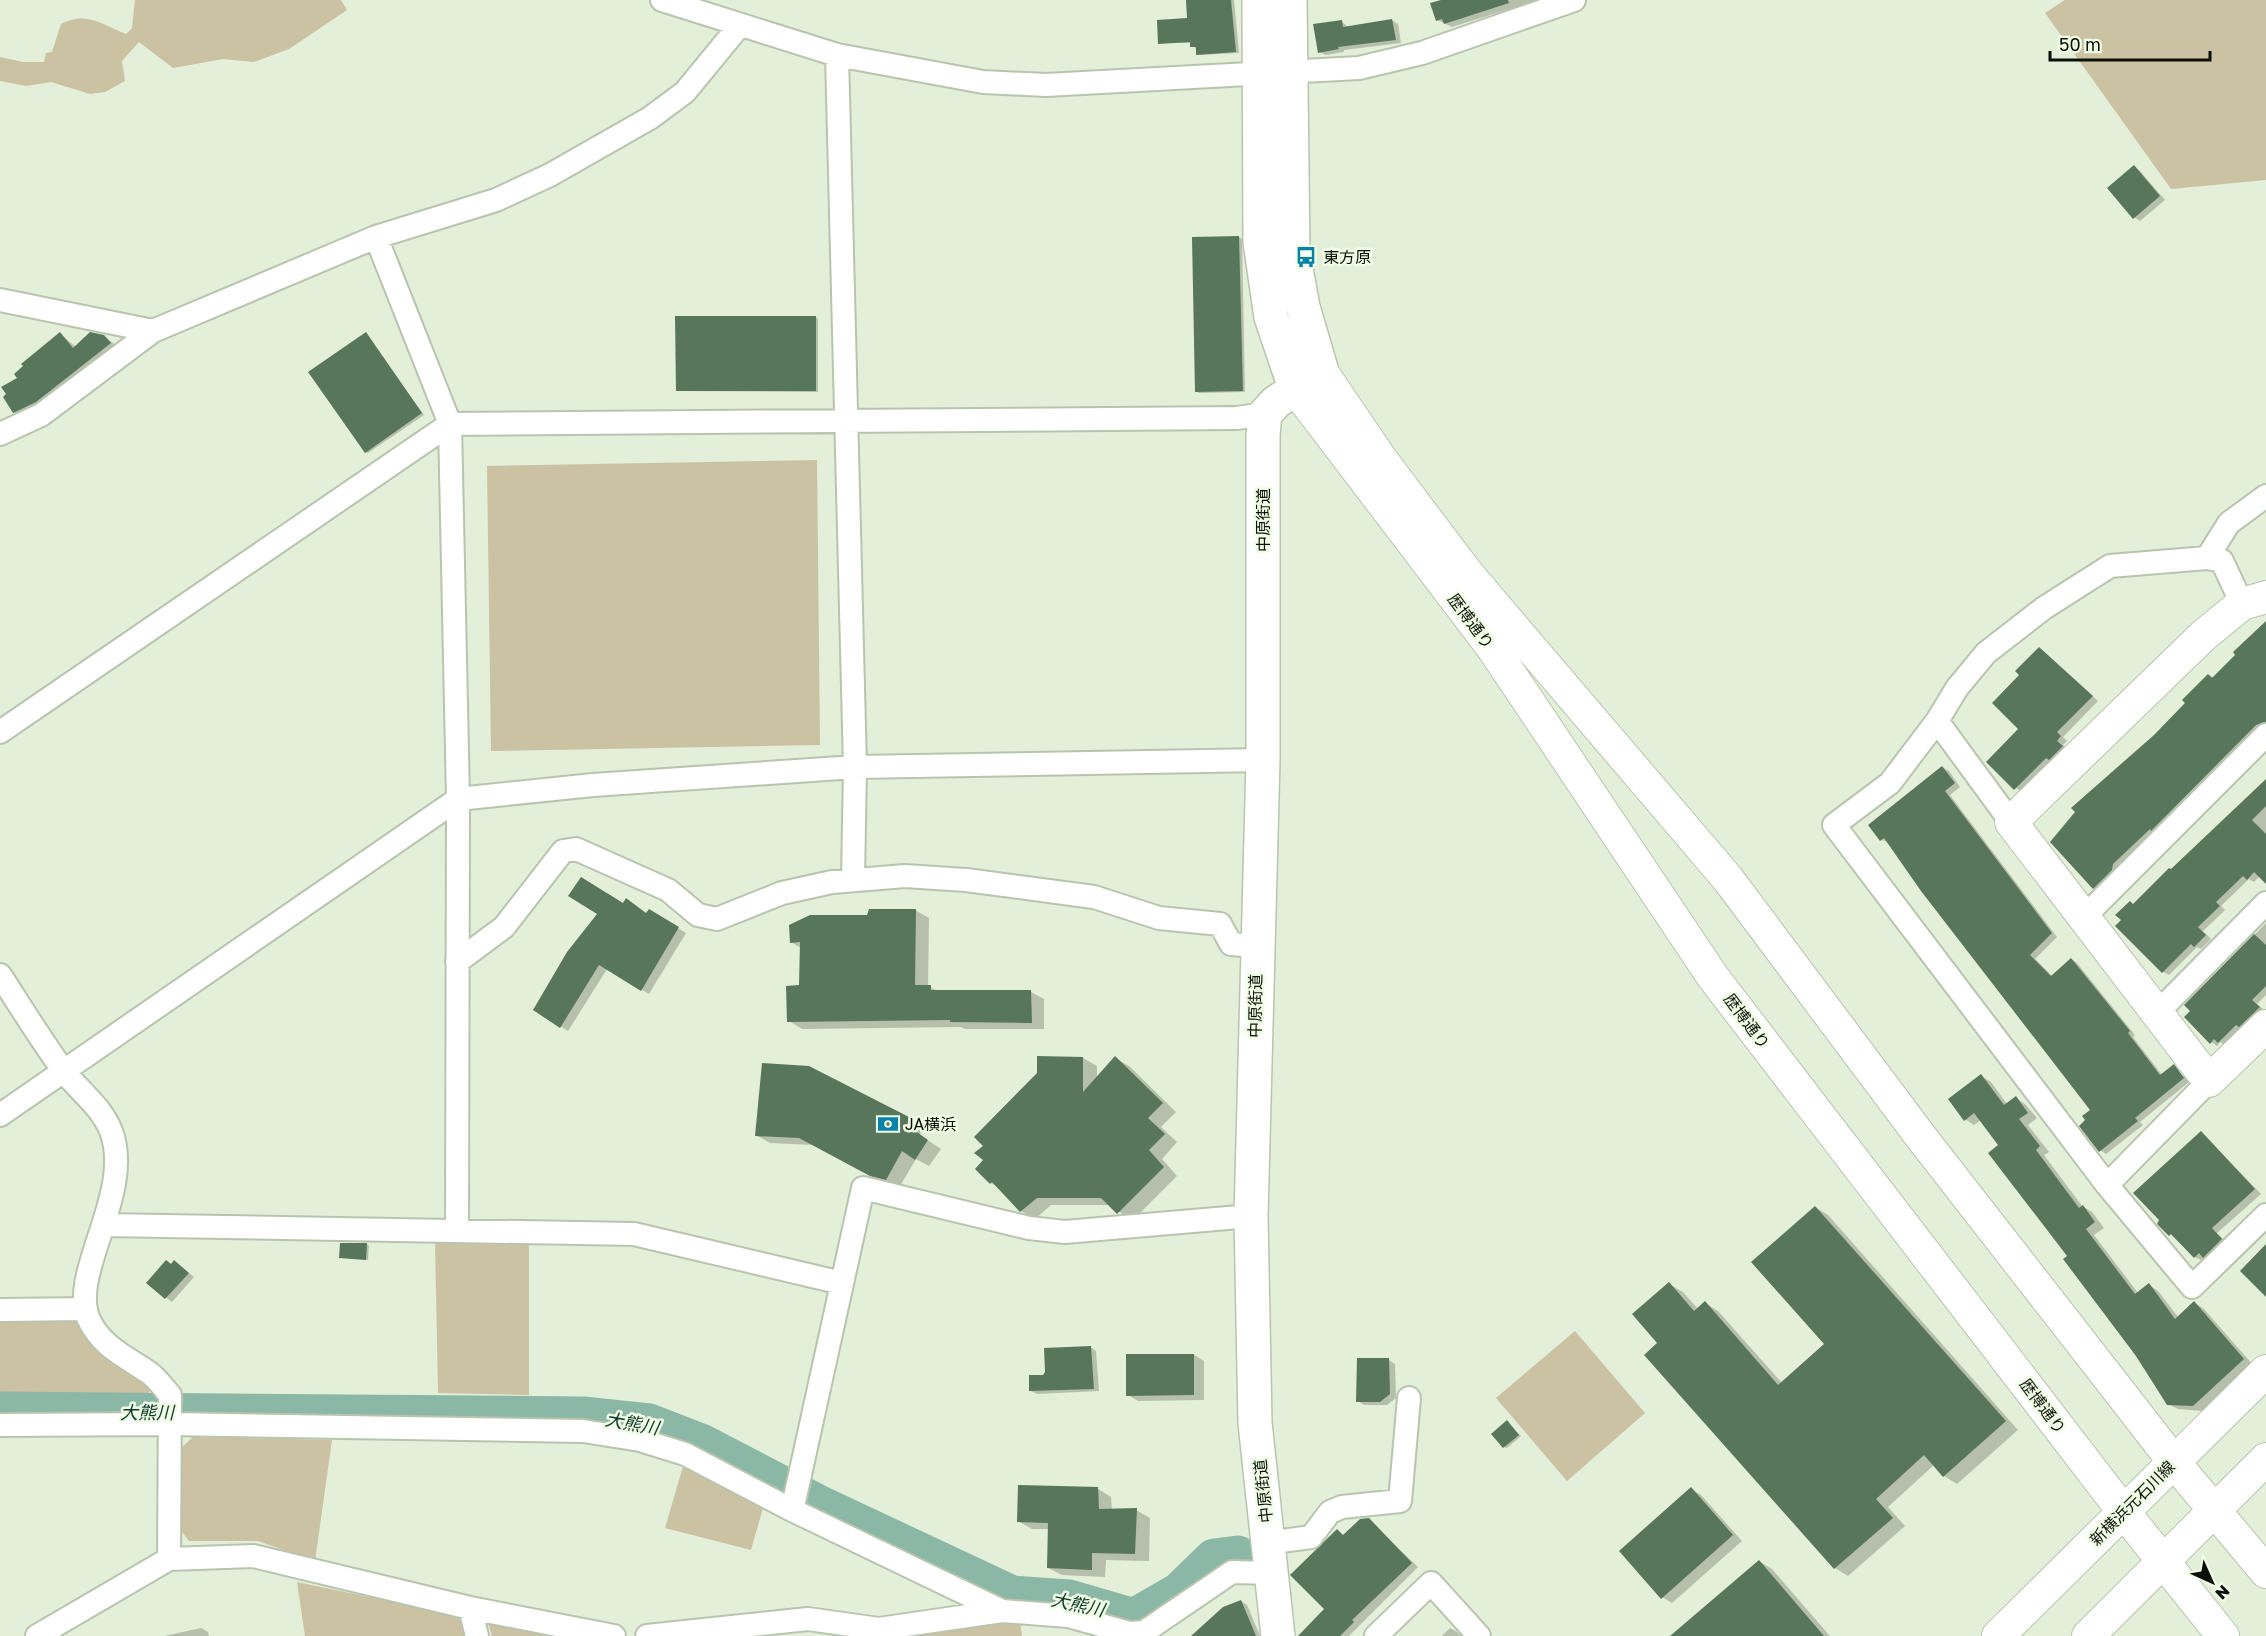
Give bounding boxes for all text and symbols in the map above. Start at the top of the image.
scale bar [2050,24,2210,62]
text: 50 m [2059,33,2101,55]
bus stop icon: 東方原 [1294,245,1318,269]
place label: 東方原 [1323,247,1371,267]
street label: 中原街道 [1253,488,1273,552]
street label: 歴博通り [1444,589,1498,653]
street label: 中原街道 [1244,974,1266,1038]
street label: 歴博通り [1720,989,1774,1053]
bank icon: JA横浜 [876,1112,900,1136]
place label: JA横浜 [905,1114,956,1134]
street label: 歴博通り [2016,1374,2070,1438]
water label: 大熊川 [120,1401,176,1423]
water label: 大熊川 [604,1407,662,1439]
street label: 新横浜元石川線 [2085,1456,2179,1550]
street label: 中原街道 [1250,1458,1276,1524]
north arrow [2182,1552,2242,1612]
text: N [2211,1581,2234,1604]
water label: 大熊川 [1049,1588,1109,1621]

